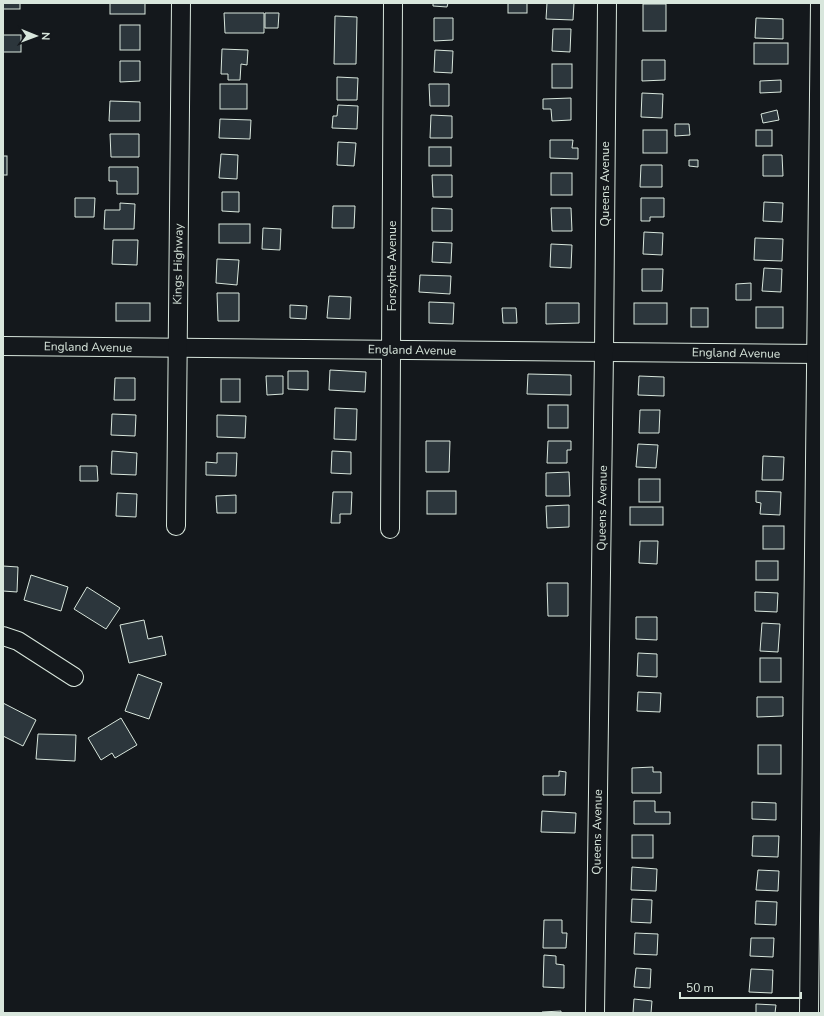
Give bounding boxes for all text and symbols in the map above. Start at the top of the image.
north arrow [16,16,56,56]
text: N [38,32,53,40]
street label: Queens Avenue [597,141,613,227]
street label: Forsythe Avenue [384,221,400,311]
street label: Kings Highway [169,222,187,305]
street label: England Avenue [44,338,132,356]
street label: England Avenue [368,341,456,359]
street label: England Avenue [692,344,780,362]
street label: Queens Avenue [593,465,611,551]
street label: Queens Avenue [588,789,606,875]
scale bar [680,974,801,1000]
text: 50 m [686,980,714,996]

